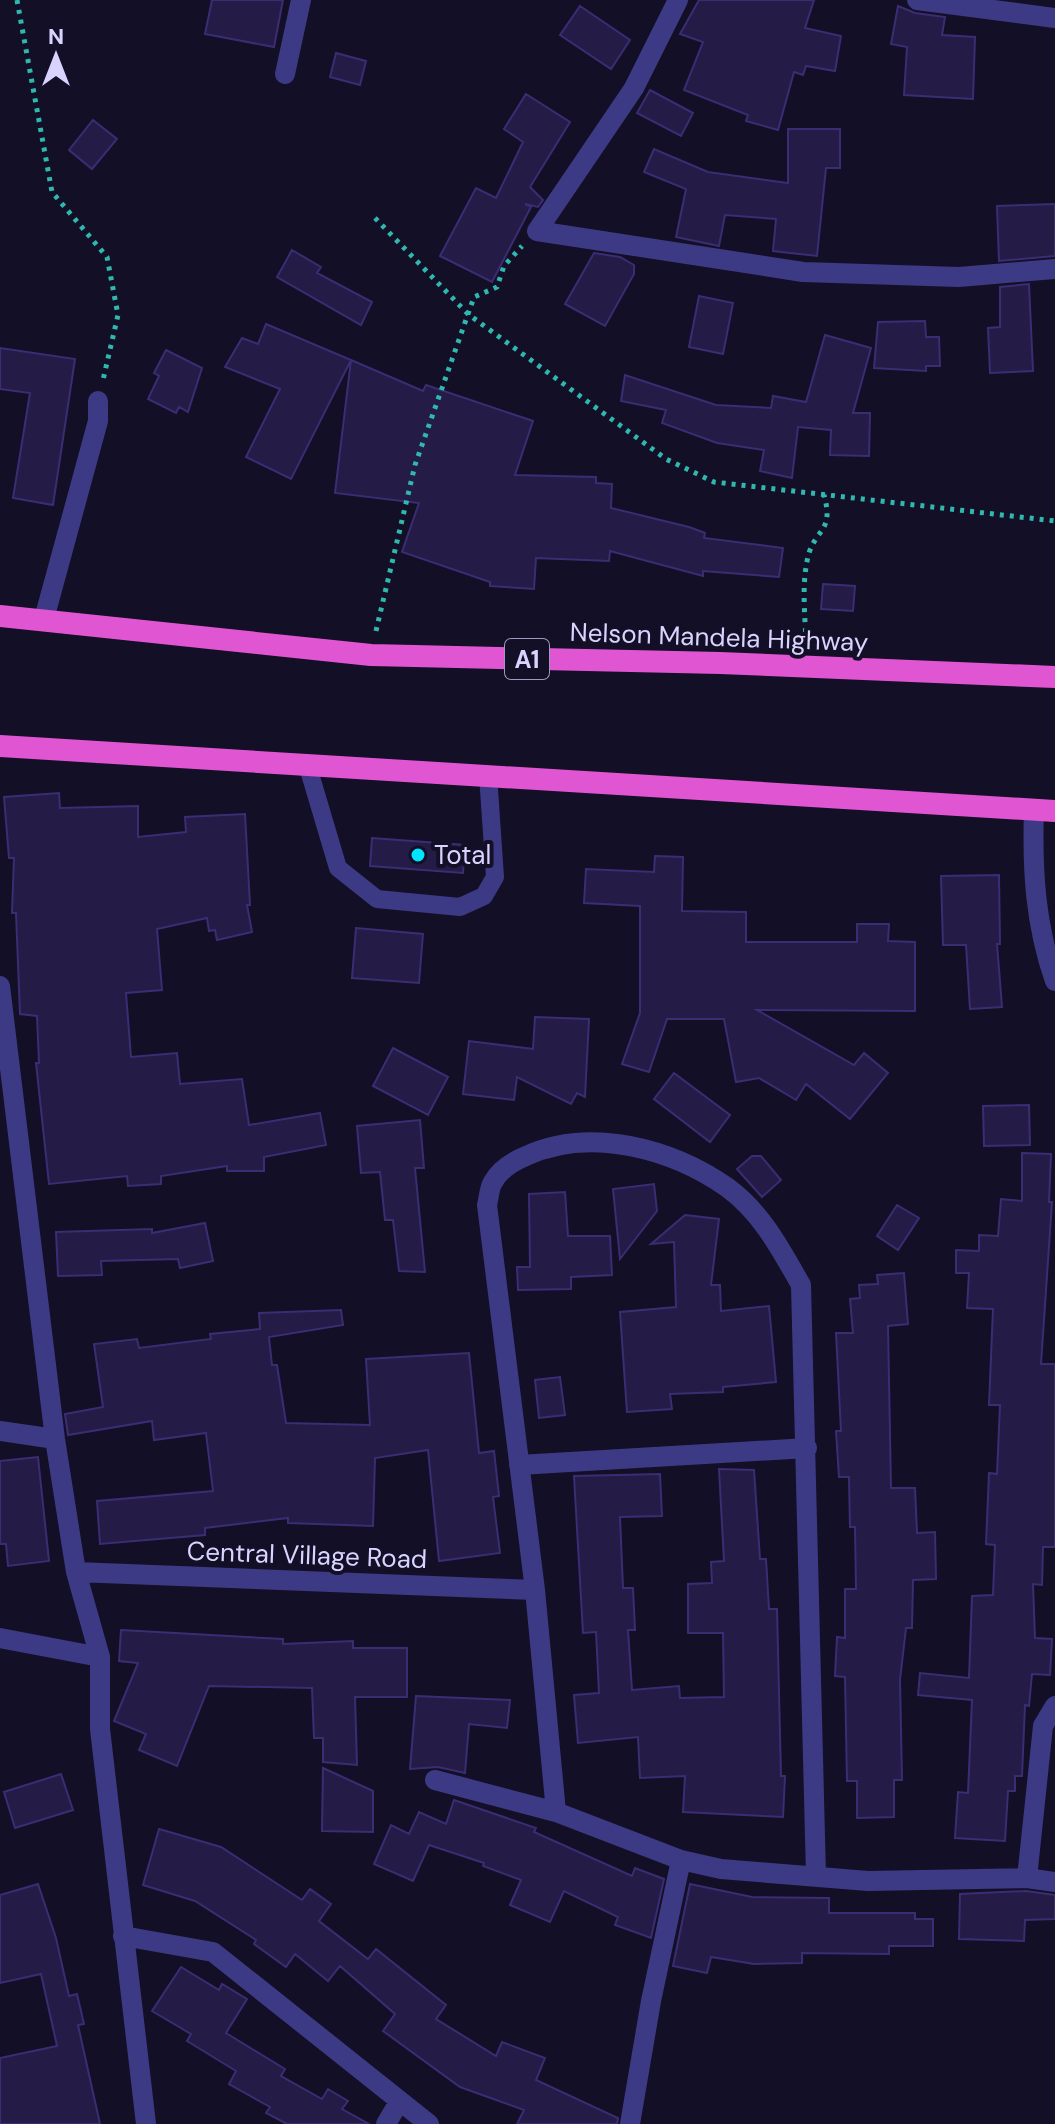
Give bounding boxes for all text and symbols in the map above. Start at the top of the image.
north arrow [16,16,96,96]
text: N [48,22,64,51]
street label: Nelson Mandela Highway [569,615,869,659]
road number: A1 [505,639,549,679]
place label: Total [434,838,491,872]
marker: Total [409,846,427,864]
street label: Central Village Road [186,1534,428,1576]

